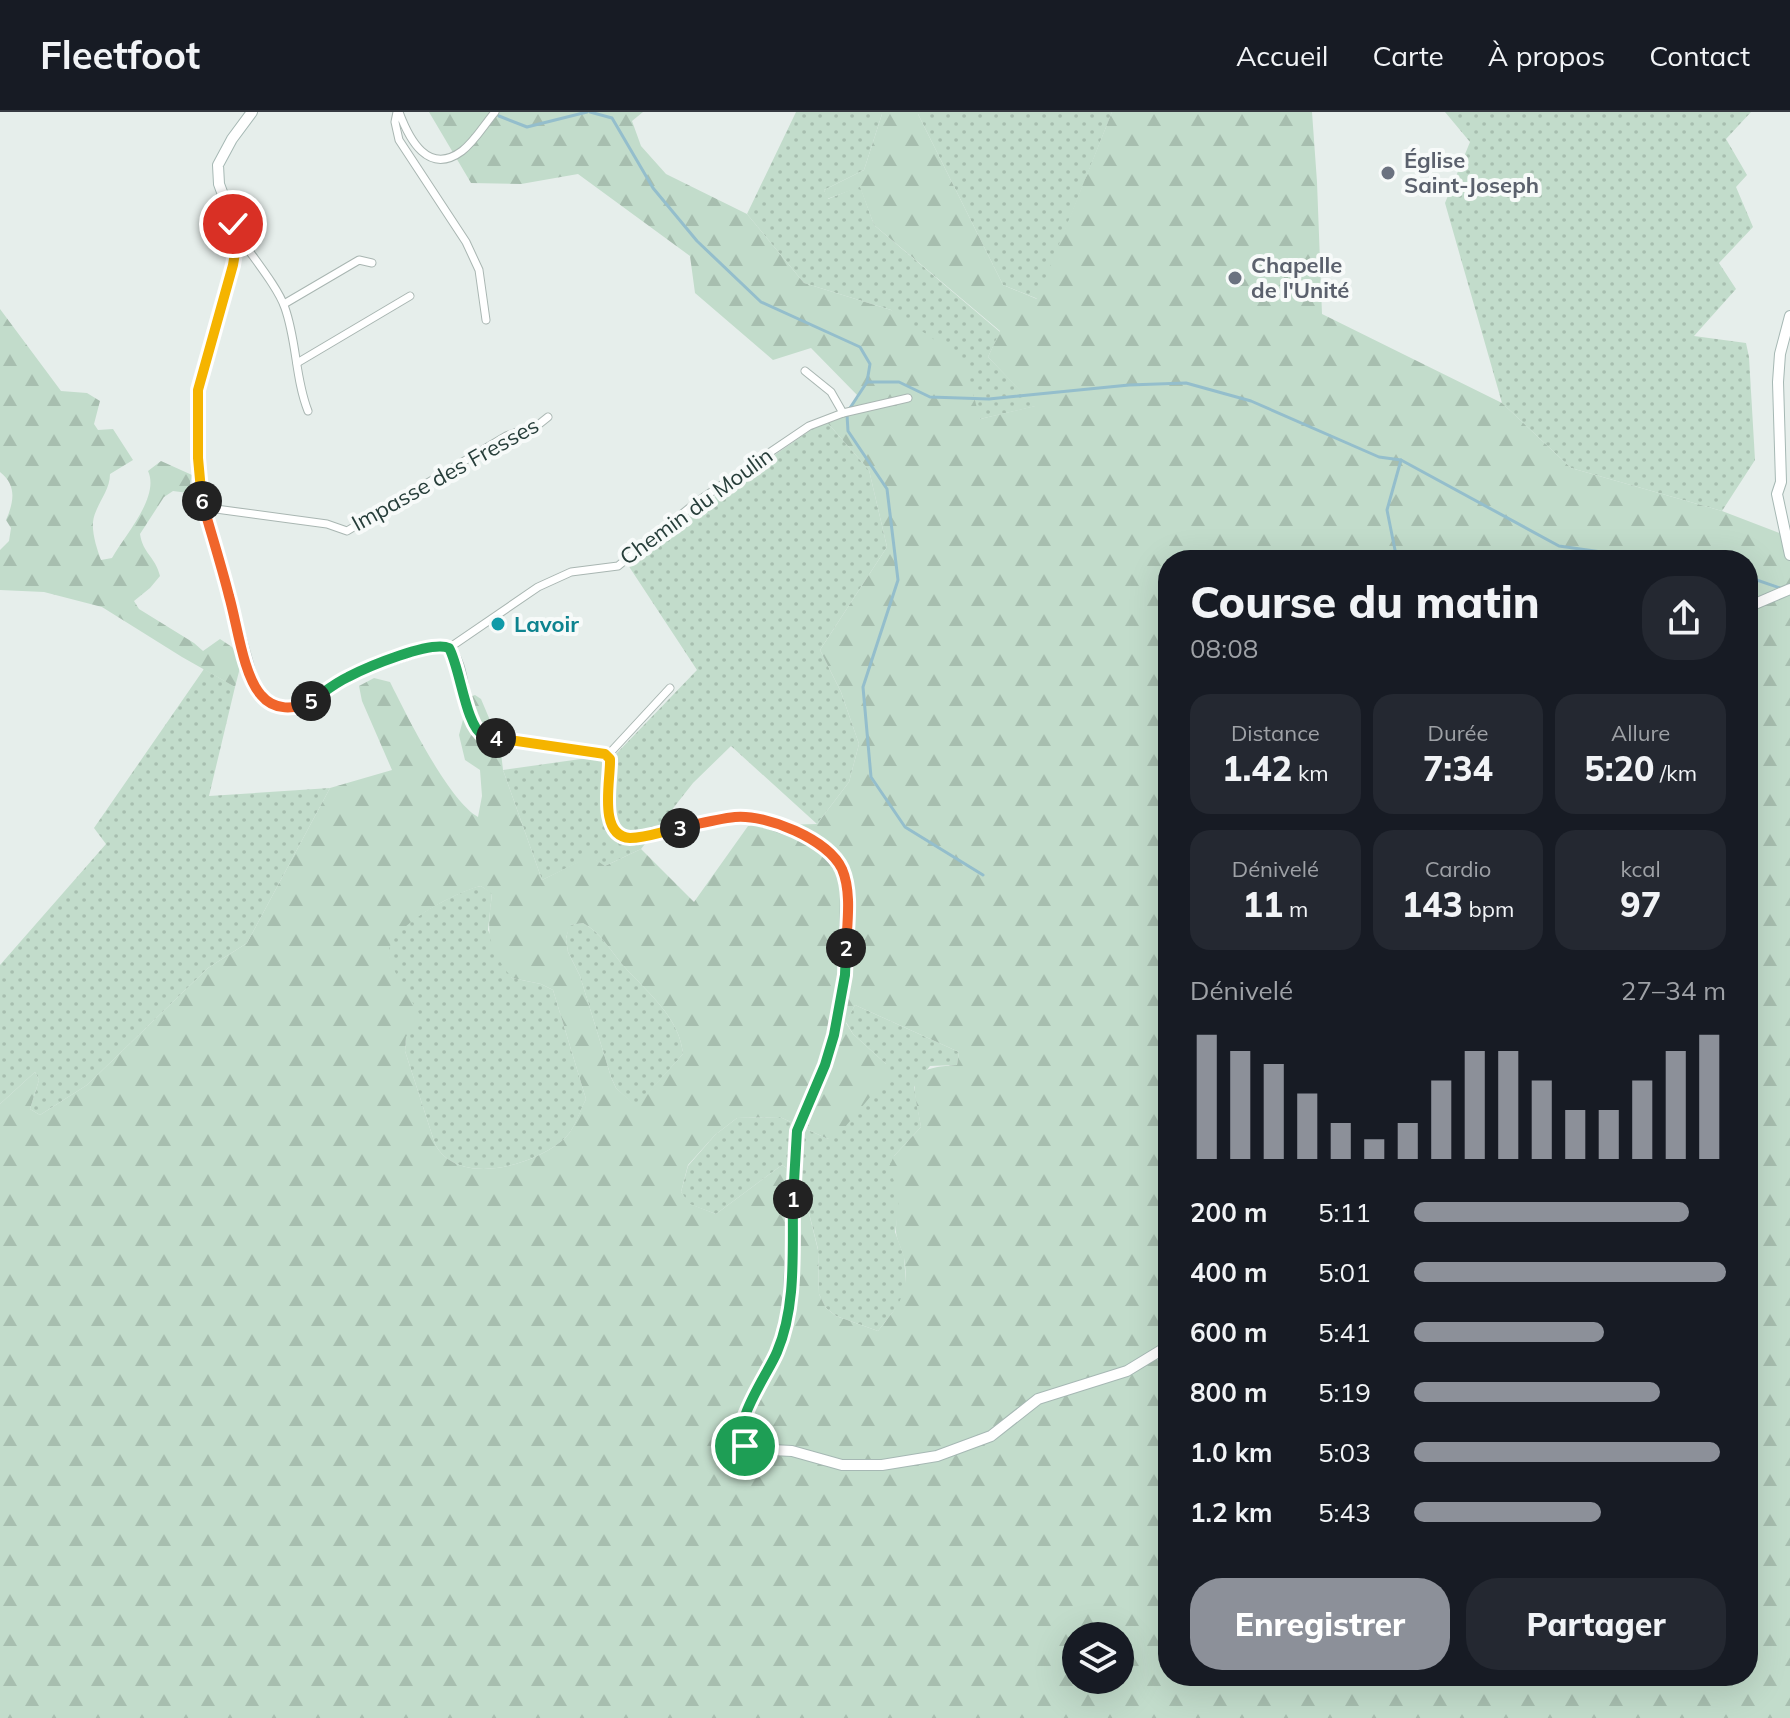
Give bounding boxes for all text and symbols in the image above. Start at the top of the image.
text: Fleetfoot [40,31,200,79]
text: Accueil [1236,38,1329,73]
text: Carte [1373,38,1444,73]
text: À propos [1488,38,1605,73]
text: Contact [1649,38,1750,73]
place label: Église Saint-Joseph [1404,146,1539,199]
marker: Église Saint-Joseph [1379,164,1397,182]
pin [199,190,267,258]
icon: check [211,202,255,246]
place label: Chapelle de l'Unité [1251,251,1349,304]
marker: Chapelle de l'Unité [1226,269,1244,287]
street label: Impasse des Fresses [347,411,543,537]
street label: Chemin du Moulin [614,441,778,571]
pin: 6 [182,481,222,521]
text: 6 [195,487,209,515]
text: Course du matin [1190,574,1540,629]
button: share [1642,576,1726,660]
place label: Lavoir [514,610,579,638]
marker: Lavoir [489,615,507,633]
text: 08:08 [1190,632,1258,665]
pin: 5 [291,681,331,721]
text: 5 [304,687,318,715]
pin: 4 [476,718,516,758]
text: Distance [1231,719,1320,747]
text: Durée [1428,719,1488,747]
text: Allure [1611,719,1670,747]
text: 4 [489,724,503,752]
text: 1.42 [1222,747,1292,790]
text: 7:34 [1423,747,1493,790]
text: 5:20 [1584,747,1654,790]
text: km [1292,759,1329,787]
text: /km [1654,759,1697,787]
pin: 3 [660,808,700,848]
text: 3 [673,814,687,842]
text: Dénivelé [1232,855,1319,883]
text: Cardio [1425,855,1491,883]
text: kcal [1621,855,1661,883]
text: 11 [1242,883,1283,926]
text: 143 [1402,883,1463,926]
text: 97 [1620,883,1661,926]
text: m [1283,895,1308,923]
text: bpm [1463,895,1514,923]
pin: 2 [826,928,866,968]
text: 2 [839,934,853,962]
text: Dénivelé [1190,974,1293,1007]
text: 27–34 m [1621,974,1726,1007]
pin: 1 [773,1179,813,1219]
text: 1 [786,1185,800,1213]
text: 200 m [1190,1196,1267,1229]
text: 5:11 [1318,1196,1371,1229]
text: 400 m [1190,1256,1267,1289]
text: 5:01 [1318,1256,1371,1289]
text: 600 m [1190,1316,1267,1349]
text: 5:41 [1318,1316,1371,1349]
text: 800 m [1190,1376,1267,1409]
text: 5:19 [1318,1376,1371,1409]
pin [711,1412,779,1480]
icon: arrive [723,1424,767,1468]
text: 1.0 km [1190,1436,1273,1469]
text: 5:03 [1318,1436,1371,1469]
text: 1.2 km [1190,1496,1273,1529]
text: 5:43 [1318,1496,1371,1529]
button: Enregistrer [1190,1578,1450,1670]
button: Partager [1466,1578,1726,1670]
map controls [1062,1622,1134,1694]
button: layers [1062,1622,1134,1694]

